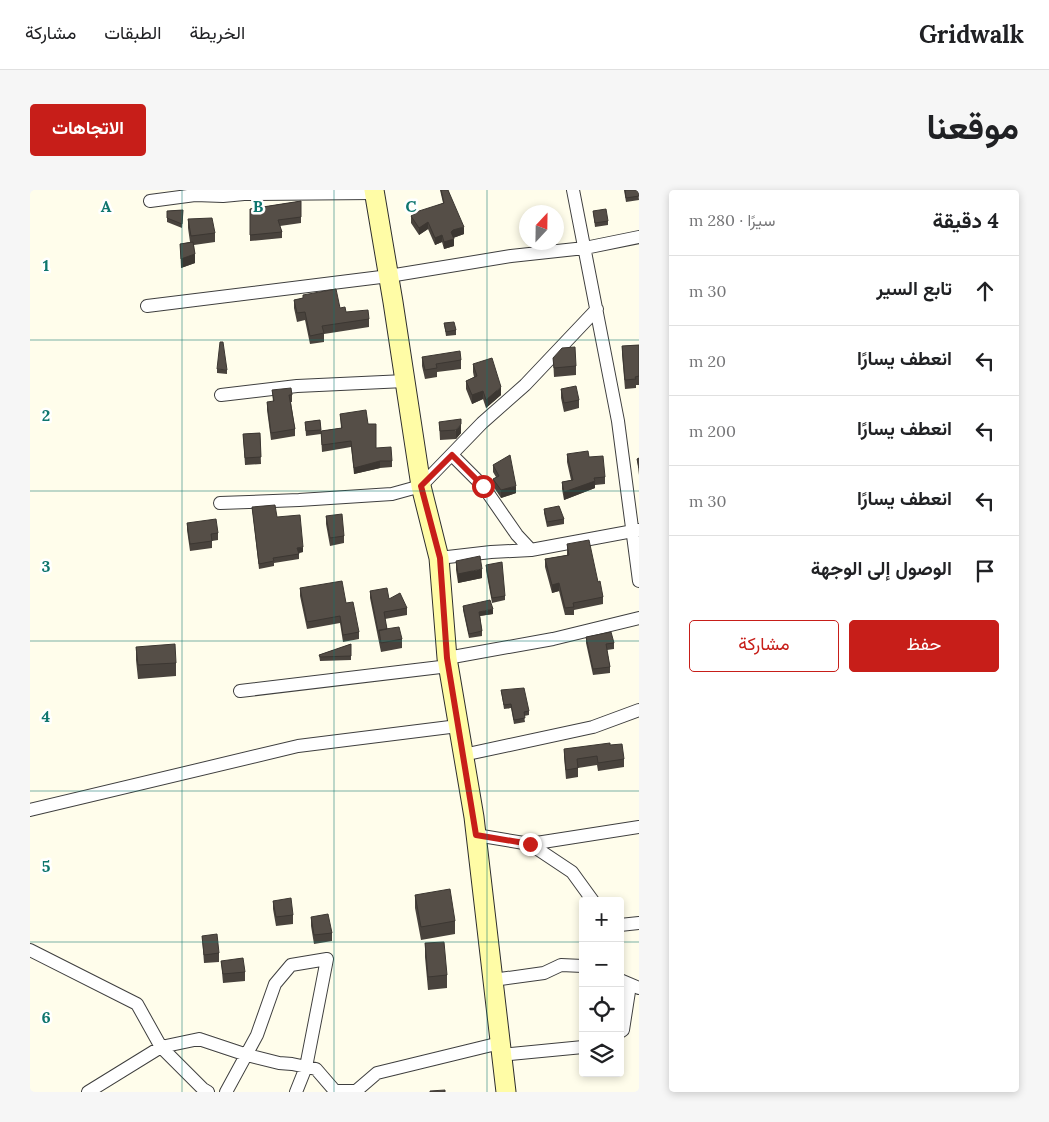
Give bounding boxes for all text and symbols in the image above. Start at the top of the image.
text: Gridwalk [919,19,1024,50]
text: مشاركة [25,21,76,44]
text: الطبقات [104,21,161,44]
text: الخريطة [189,21,245,44]
button: الاتجاهات [30,104,146,156]
text: موقعنا [926,104,1019,149]
text: A [101,196,112,216]
text: B [253,196,264,216]
text: C [405,196,417,216]
north arrow [519,205,564,250]
text: 4 دقيقة [932,207,999,234]
text: سيرًا · 280 m [689,210,775,230]
text: 1 [43,255,49,275]
text: تابع السير [876,276,952,300]
icon: ahead [971,277,999,305]
text: 30 m [689,281,726,301]
text: انعطف يسارًا [857,346,952,370]
icon: left [971,347,999,375]
text: 20 m [689,351,726,371]
text: 2 [42,405,50,425]
text: انعطف يسارًا [857,416,952,440]
icon: left [971,417,999,445]
text: 200 m [689,421,736,441]
route start [472,475,495,498]
text: انعطف يسارًا [857,486,952,510]
icon: left [971,487,999,515]
text: 30 m [689,491,726,511]
text: 3 [42,556,51,576]
text: الوصول إلى الوجهة [811,556,952,580]
icon: arrive [971,557,999,585]
button: مشاركة [689,620,839,672]
button: حفظ [849,620,999,672]
text: 4 [42,706,51,726]
route end [519,833,542,856]
text: 5 [42,856,51,876]
map controls [579,897,624,1077]
button: + [579,897,624,942]
button: − [579,942,624,987]
button: locate [579,987,624,1032]
text: 6 [41,1007,51,1027]
button: layers [579,1032,624,1077]

